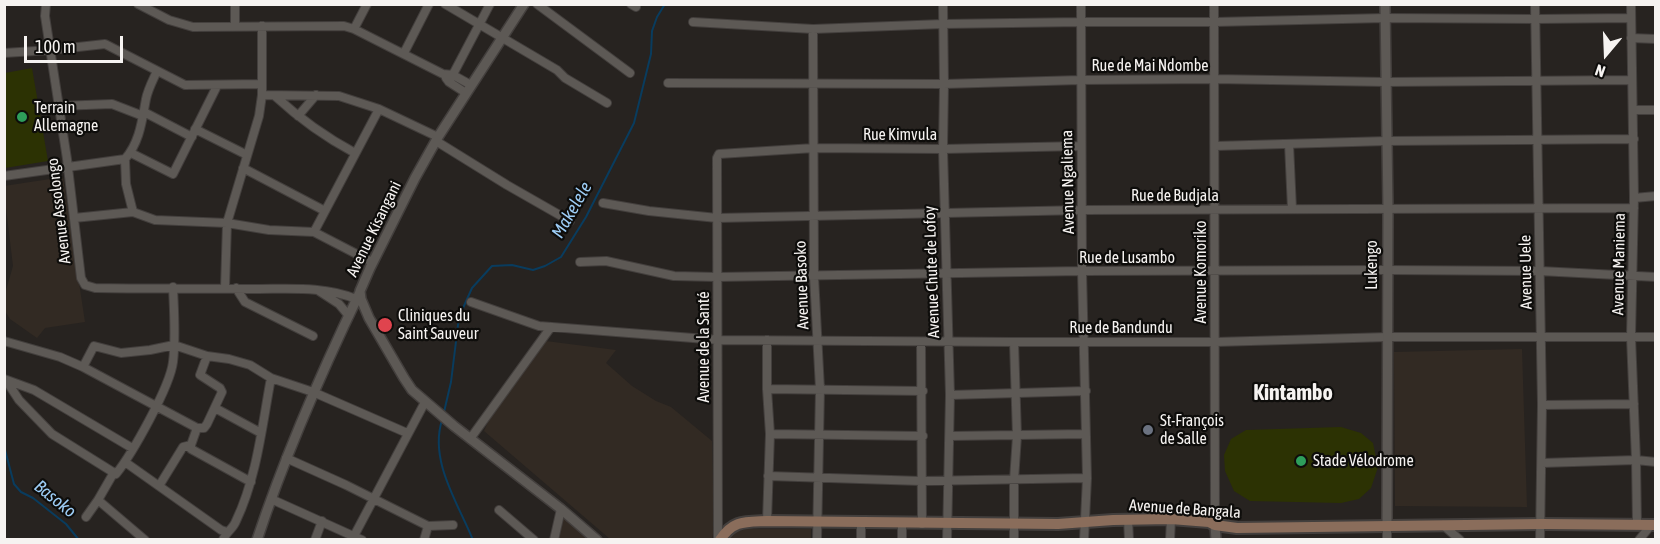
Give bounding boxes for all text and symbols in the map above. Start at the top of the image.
scale bar [27,24,126,62]
north arrow [1576,24,1636,84]
text: 100 m [35,36,76,57]
street label: Rue de Mai Ndombe [1091,56,1209,76]
text: N [1593,61,1608,81]
place label: Terrain Allemagne [34,98,98,136]
marker: Terrain Allemagne [15,110,29,124]
street label: Rue Kimvula [863,125,937,145]
street label: Avenue Ngaliema [1057,130,1079,234]
street label: Avenue Assolongo [43,157,75,265]
street label: Avenue Kisangani [343,178,405,280]
water label: Makelele [547,178,597,242]
street label: Rue de Budjala [1131,186,1219,206]
street label: Avenue Chute de Lofoy [920,206,944,338]
street label: Avenue Maniema [1609,213,1629,315]
street label: Avenue Komoriko [1191,220,1211,324]
street label: Avenue Uele [1516,235,1536,309]
street label: Avenue Basoko [791,240,813,330]
street label: Lukengo [1362,240,1382,290]
street label: Rue de Lusambo [1079,248,1175,268]
street label: Avenue de la Santé [694,291,714,403]
place label: Cliniques du Saint Sauveur [398,306,478,344]
marker: Cliniques du Saint Sauveur [376,316,394,334]
street label: Rue de Bandundu [1069,318,1173,338]
district label: Kintambo [1253,380,1333,406]
place label: St-François de Salle [1160,411,1224,449]
marker: St-François de Salle [1141,423,1155,437]
place label: Stade Vélodrome [1313,451,1414,471]
marker: Stade Vélodrome [1294,454,1308,468]
water label: Basoko [30,476,80,522]
street label: Avenue de Bangala [1128,496,1242,522]

